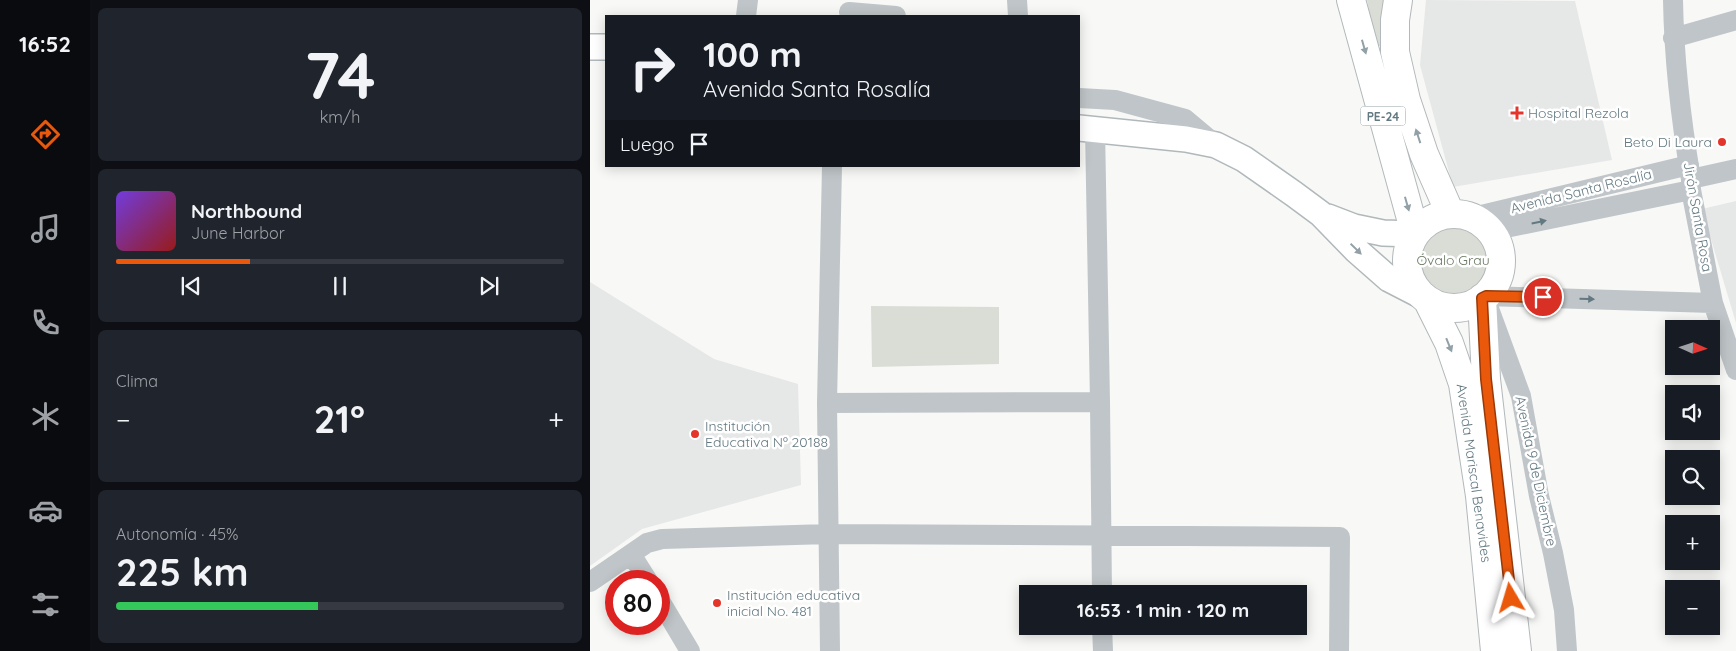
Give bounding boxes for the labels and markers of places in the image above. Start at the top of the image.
place label: Hospital Rezola [1528,104,1629,122]
marker: Hospital Rezola [1510,106,1524,120]
place label: Beto Di Laura [1624,133,1712,151]
marker: Beto Di Laura [1716,136,1728,148]
pin [1522,276,1564,318]
place label: Institución Educativa Nº 20188 [705,417,828,451]
marker: Institución Educativa Nº 20188 [689,428,701,440]
place label: Institución educativa inicial No. 481 [727,586,860,620]
marker: Institución educativa inicial No. 481 [711,597,723,609]

